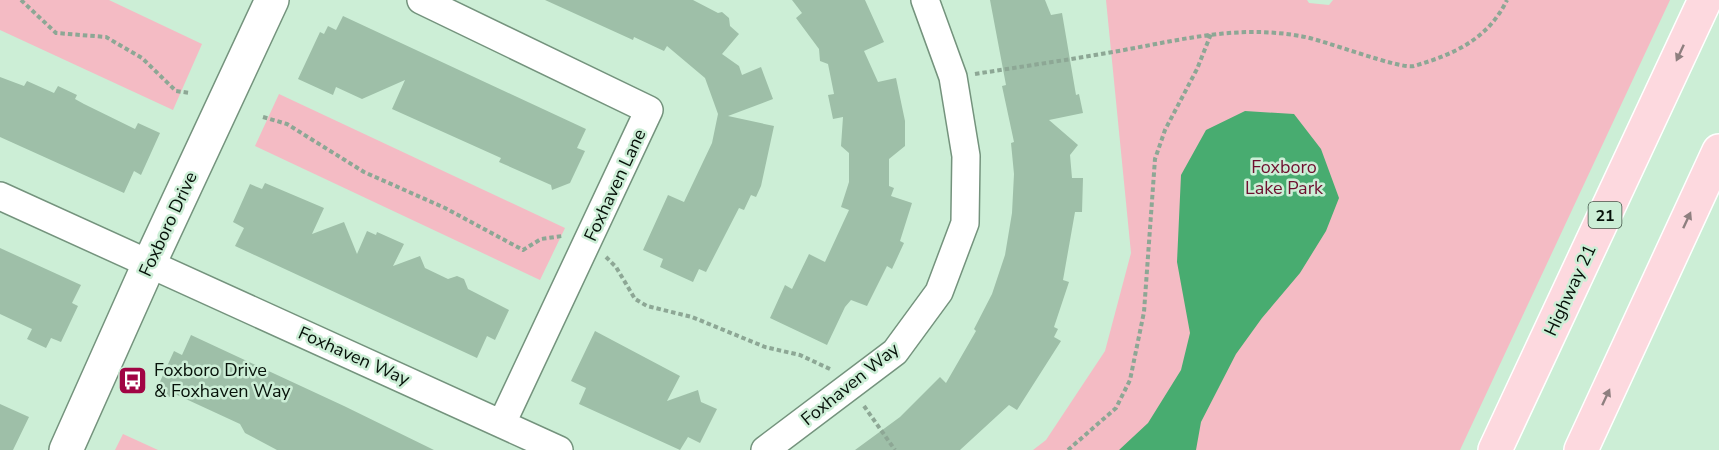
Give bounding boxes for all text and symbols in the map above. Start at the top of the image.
one-way arrow [1676,45,1685,62]
street label: Foxhaven Lane [579,125,651,245]
park label: Foxboro Lake Park [1245,155,1324,200]
street label: Foxboro Drive [133,168,203,280]
road number: 21 [1588,202,1622,228]
one-way arrow [1683,211,1692,228]
street label: Highway 21 [1538,240,1602,340]
street label: Foxhaven Way [295,321,414,392]
street label: Foxhaven Way [796,337,905,431]
place label: Foxboro Drive & Foxhaven Way [154,358,291,403]
bus stop icon: Foxboro Drive & Foxhaven Way [117,364,149,396]
one-way arrow [1601,388,1610,405]

